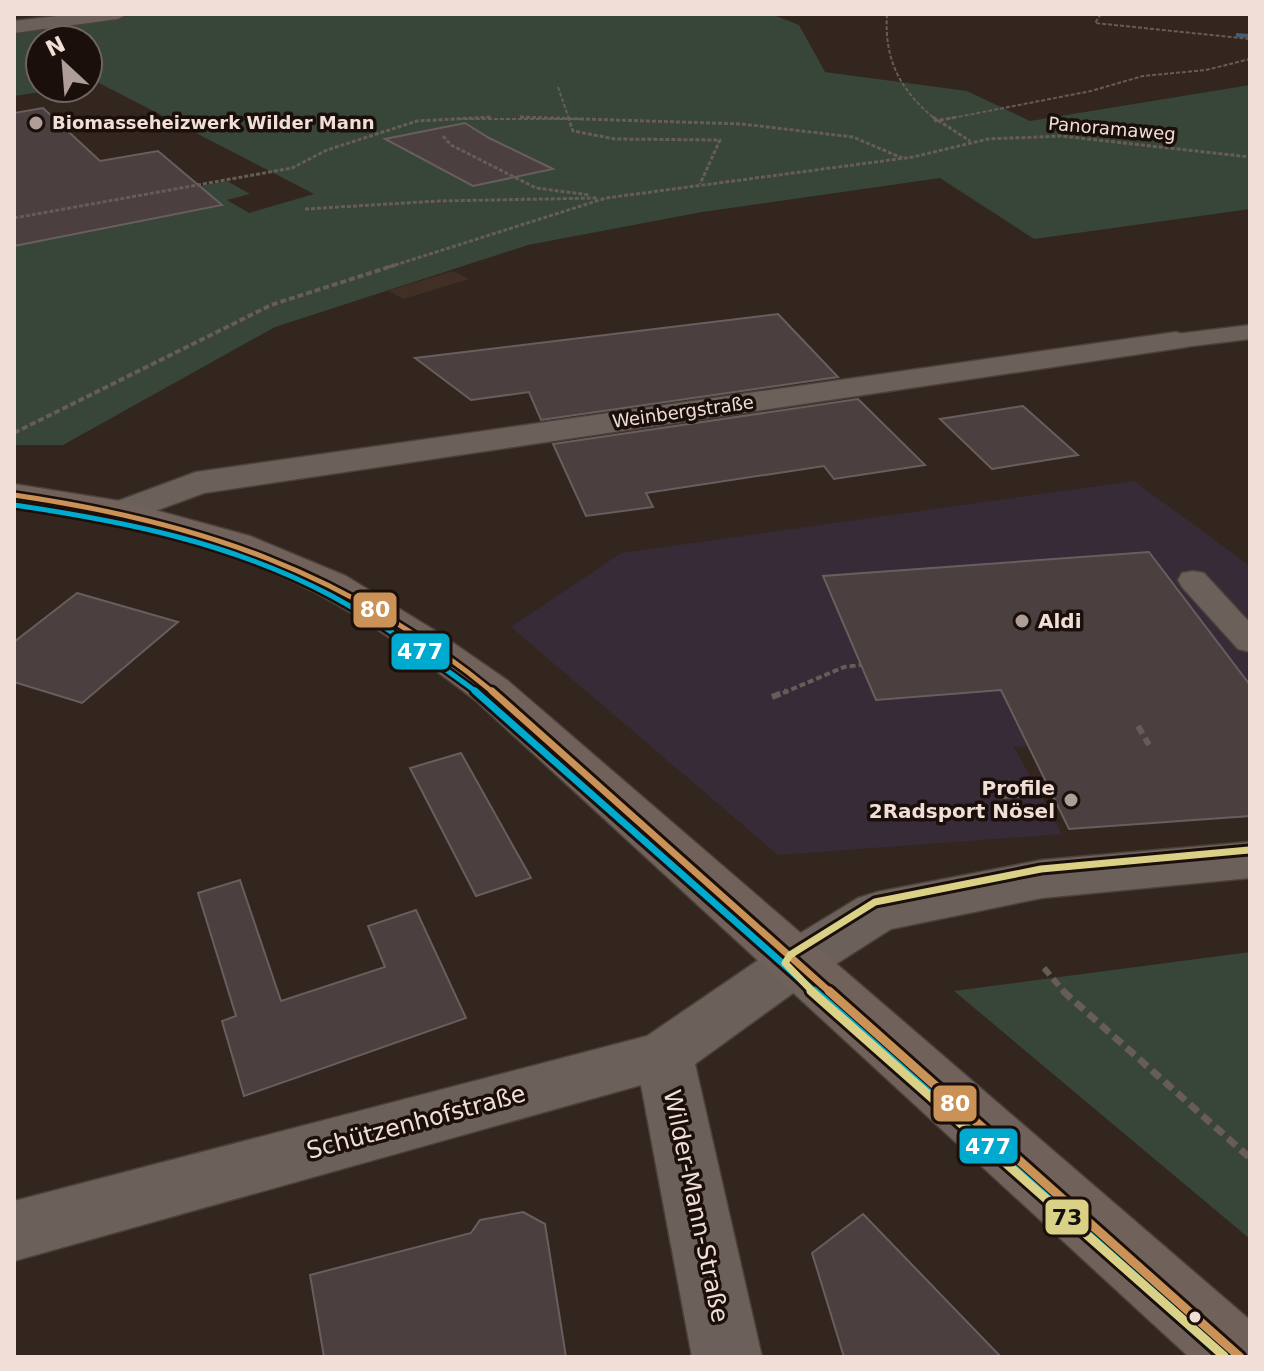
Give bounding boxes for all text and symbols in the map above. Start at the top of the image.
north arrow [24,24,104,104]
text: N [42,31,69,62]
place label: Biomasseheizwerk Wilder Mann [52,112,375,133]
street label: Panoramaweg [1048,112,1177,145]
marker: Biomasseheizwerk Wilder Mann [27,114,45,132]
street label: Weinbergstraße [611,391,755,432]
line badge: 80 [352,591,398,629]
text: 80 [360,597,390,622]
place label: Aldi [1038,609,1082,633]
marker: Aldi [1013,612,1031,630]
line badge: 477 [390,632,451,671]
text: 477 [397,639,443,664]
place label: Profile 2Radsport Nösel [869,776,1055,823]
marker: Profile 2Radsport Nösel [1062,791,1080,809]
street label: Schützenhofstraße [303,1079,529,1165]
line badge: 80 [932,1084,978,1123]
street label: Wilder-Mann-Straße [658,1087,734,1325]
text: 80 [940,1091,970,1116]
line badge: 477 [958,1127,1019,1165]
text: 477 [965,1134,1011,1159]
line badge: 73 [1044,1198,1090,1236]
text: 73 [1052,1205,1082,1230]
unlabelled marker [1187,1309,1203,1325]

